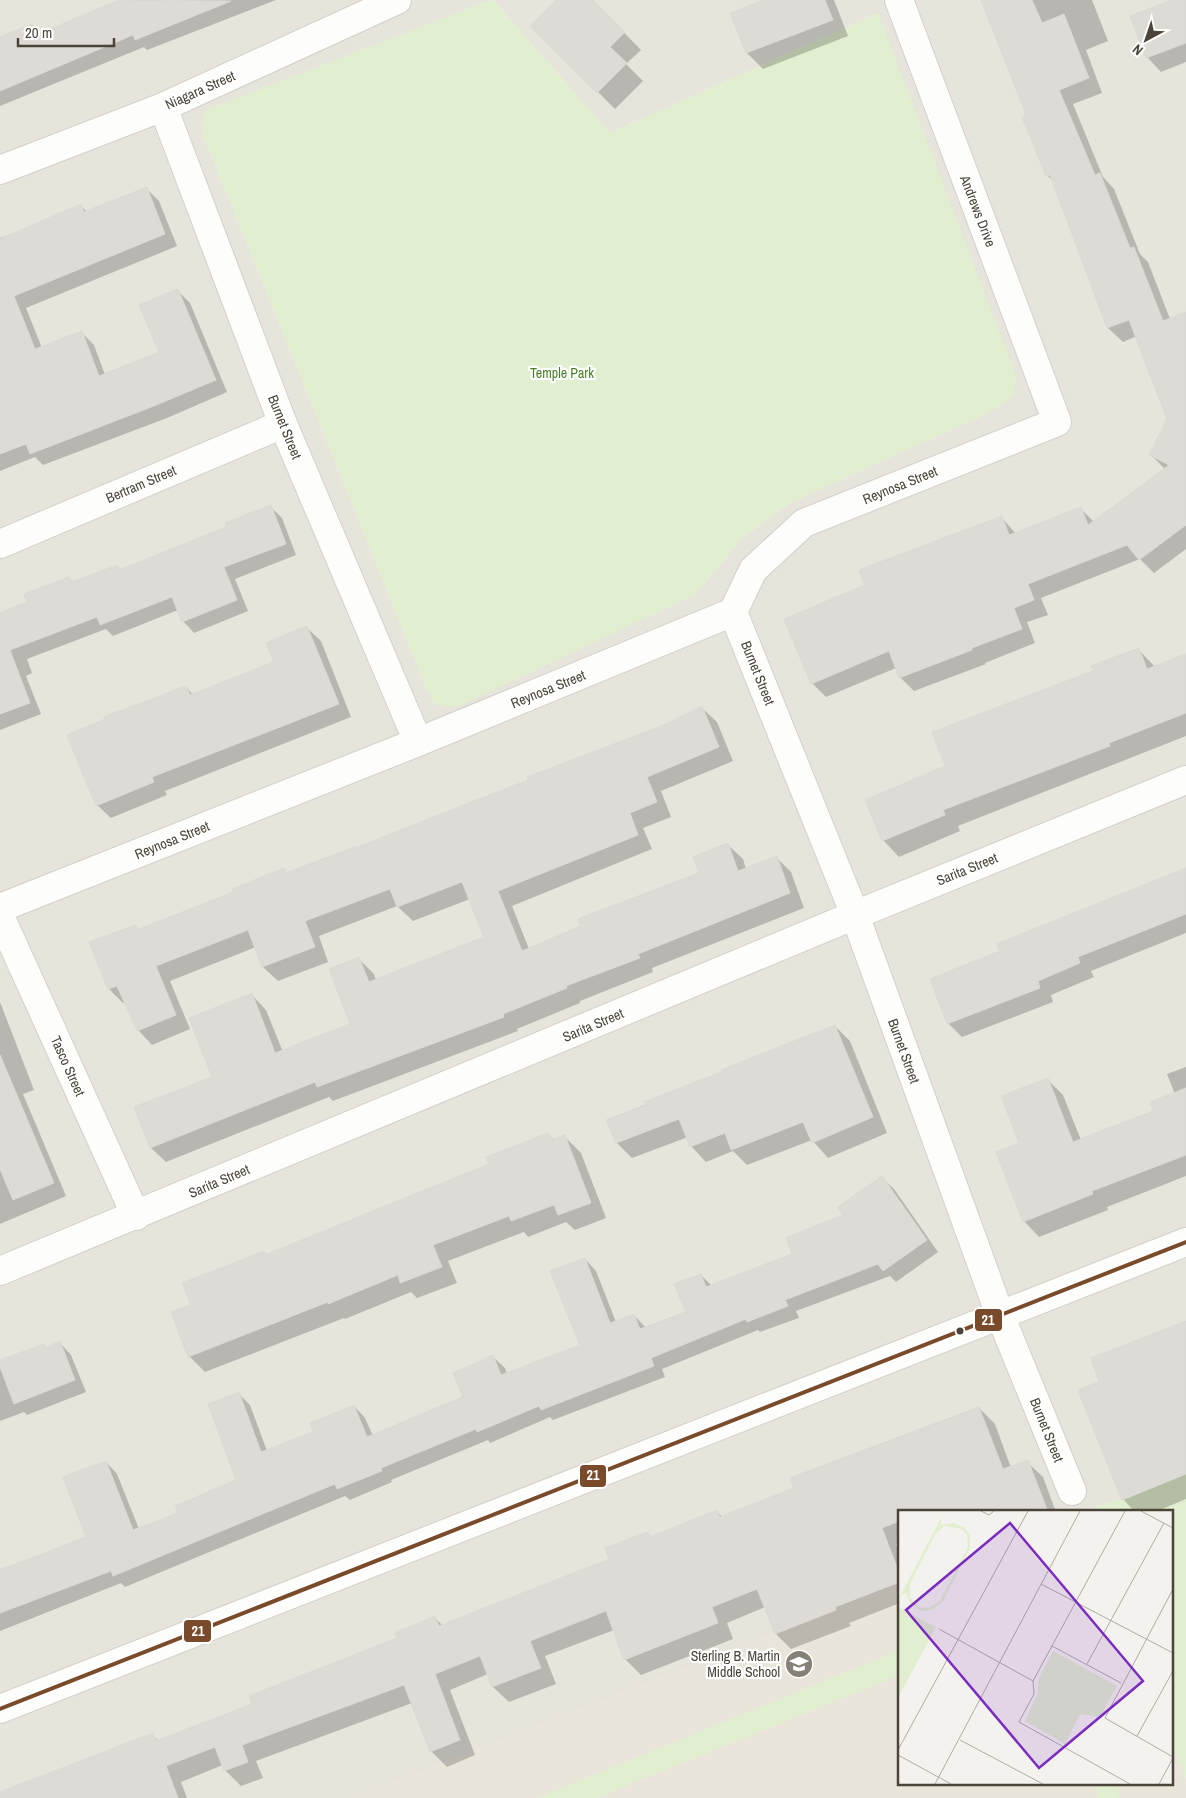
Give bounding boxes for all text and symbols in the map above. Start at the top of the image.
scale bar [18,15,114,47]
north arrow [1121,15,1171,65]
text: 20 m [25,22,52,43]
text: N [1129,40,1147,60]
street label: Niagara Street [162,67,238,113]
street label: Andrews Drive [956,172,1000,249]
park label: Temple Park [530,364,594,382]
street label: Burnet Street [264,392,306,462]
street label: Bertram Street [103,461,179,507]
street label: Reynosa Street [860,462,940,508]
street label: Burnet Street [737,638,779,708]
street label: Reynosa Street [508,666,588,712]
street label: Reynosa Street [132,817,212,863]
street label: Sarita Street [934,849,1000,889]
street label: Sarita Street [560,1004,626,1046]
street label: Burnet Street [884,1016,924,1086]
street label: Tasco Street [47,1033,89,1099]
street label: Sarita Street [186,1160,252,1202]
line badge: 21 [974,1308,1003,1332]
text: 21 [982,1311,995,1329]
unlabelled marker [955,1326,965,1336]
street label: Burnet Street [1026,1395,1068,1465]
line badge: 21 [579,1464,607,1488]
text: 21 [587,1466,600,1484]
inset map [898,1510,1174,1786]
line badge: 21 [183,1619,212,1643]
text: 21 [192,1622,205,1640]
place label: Sterling B. Martin Middle School [691,1647,780,1681]
school or university icon: Sterling B. Martin Middle School [784,1649,814,1679]

